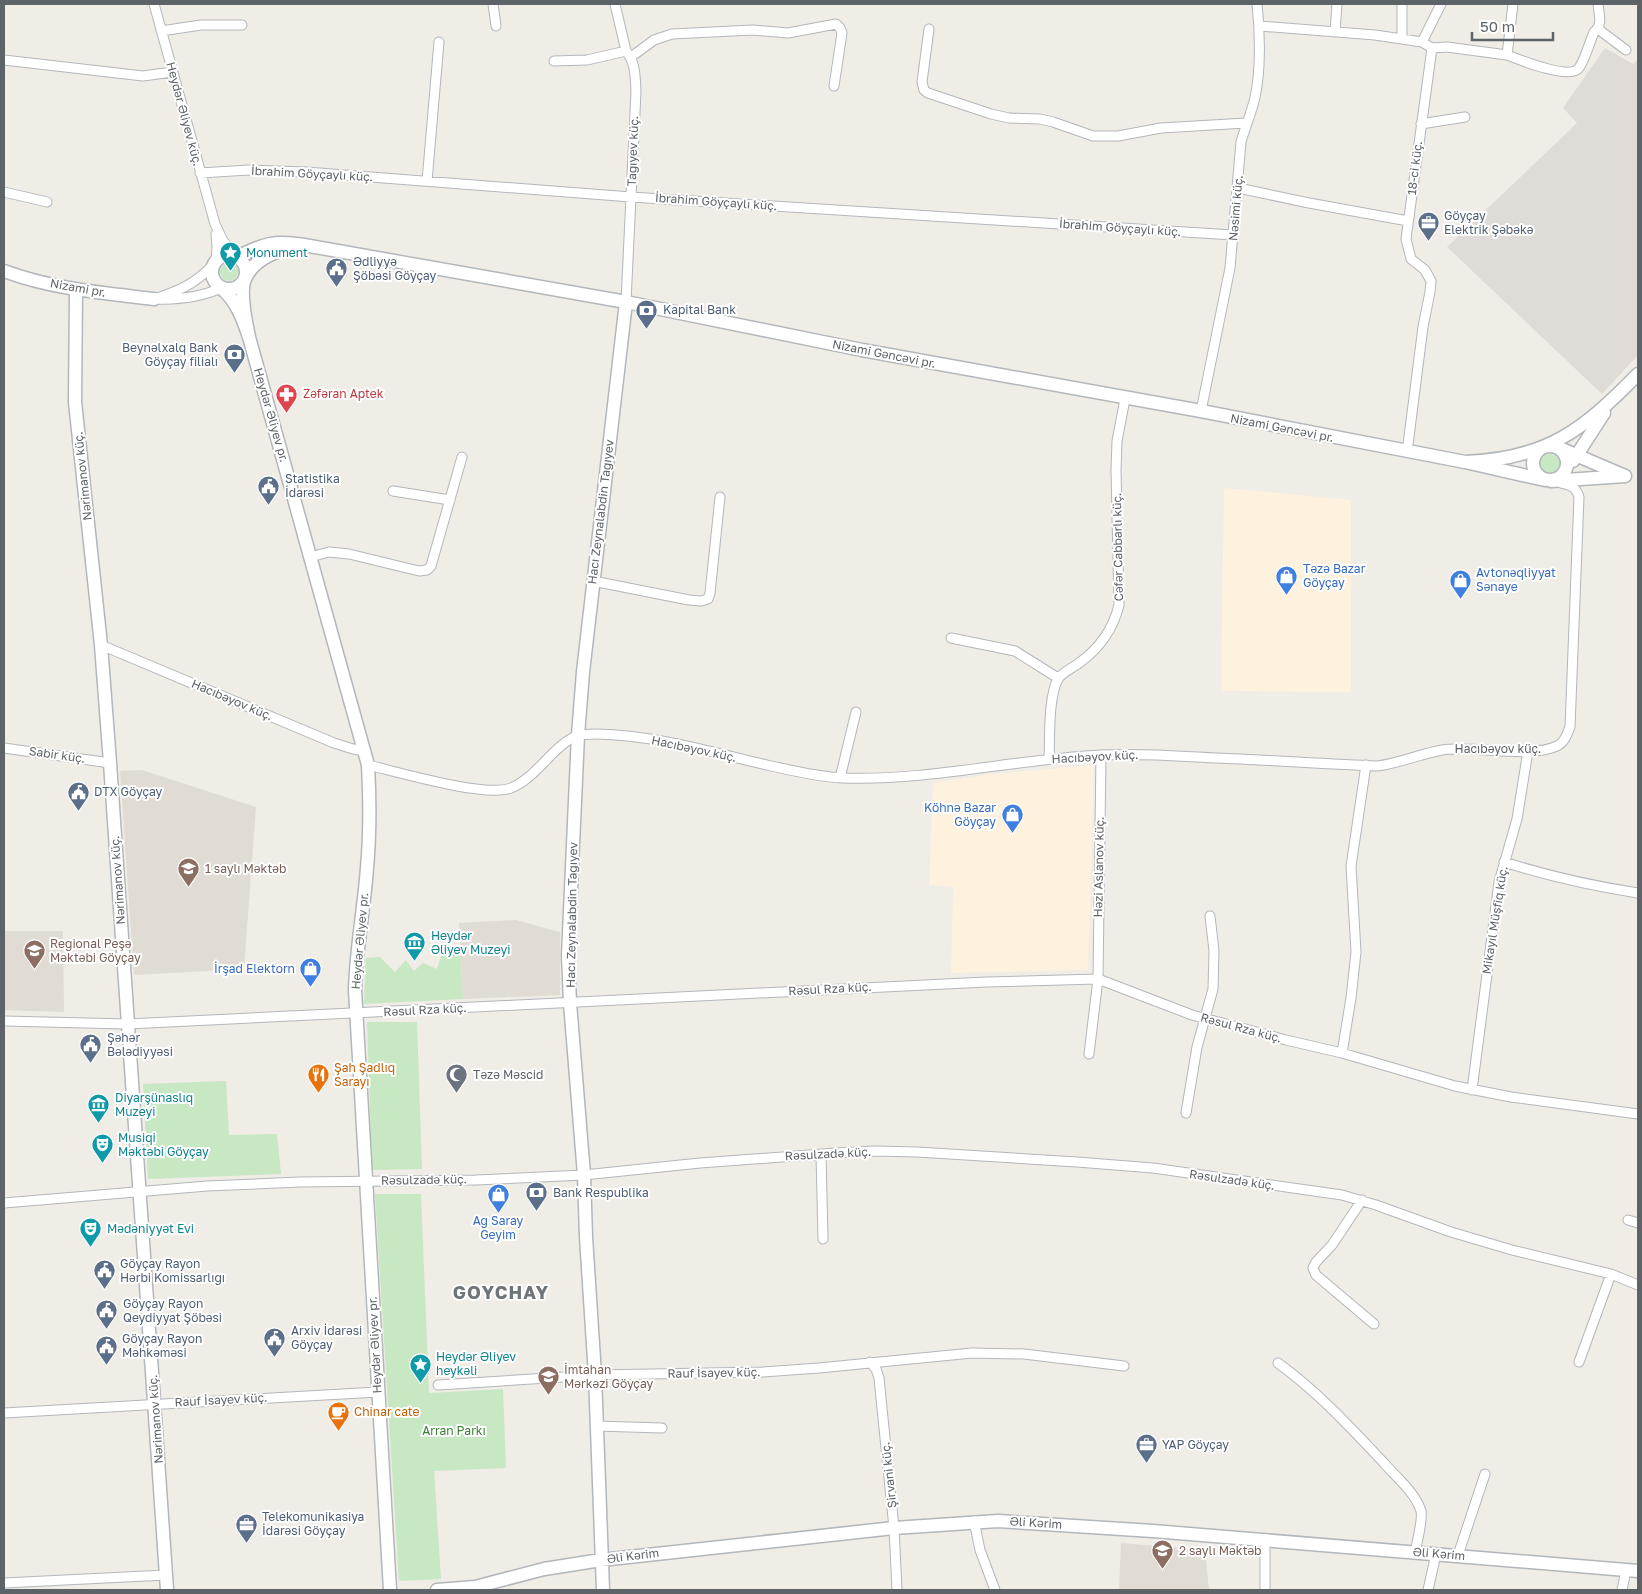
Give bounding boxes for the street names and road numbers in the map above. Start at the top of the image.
street label: Heydər Əliyev küç. [163,60,206,167]
street label: Tağıyev küç. [624,115,641,187]
street label: 18-ci küç. [1404,140,1425,196]
street label: İbrahim Göyçaylı küç. [251,163,374,184]
street label: Nəsimi küç. [1225,174,1246,242]
street label: İbrahim Göyçaylı küç. [654,190,778,213]
street label: İbrahim Göyçaylı küç. [1058,216,1182,239]
street label: Nizami pr. [49,275,107,300]
street label: Nizami Gəncəvi pr. [831,336,937,371]
street label: Heydər Əliyev pr. [251,366,292,464]
street label: Nizami Gəncəvi pr. [1229,410,1335,445]
street label: Nərimanov küç. [70,431,95,521]
street label: Hacı Zeynalabdin Tağıyev [584,438,617,585]
street label: Cəfər Cabbarlı küç. [1109,493,1126,601]
street label: Hacıbəyov küç. [189,676,275,723]
street label: Hacıbəyov küç. [650,732,738,765]
street label: Hacıbəyov küç. [1455,741,1541,756]
street label: Sabir küç. [28,743,86,766]
street label: Hacıbəyov küç. [1051,747,1139,766]
street label: Həzi Aslanov küç. [1090,816,1107,918]
street label: Nərimanov küç. [107,835,128,925]
street label: Hacı Zeynalabdin Tağıyev [563,842,580,988]
street label: Mikayıl Müşfiq küç. [1479,865,1510,975]
street label: Heydər Əliyev pr. [348,892,371,990]
street label: Rəsul Rza küç. [788,979,872,998]
street label: Rəsul Rza küç. [383,1000,467,1019]
street label: Rəsul Rza küç. [1199,1009,1283,1046]
street label: Rəsulzadə küç. [784,1144,871,1163]
street label: Rəsulzadə küç. [1188,1166,1276,1193]
street label: Rəsulzadə küç. [381,1171,467,1188]
street label: Heydər Əliyev pr. [364,1296,385,1394]
street label: Rauf İsayev küç. [667,1364,761,1381]
street label: Nərimanov küç. [145,1374,166,1464]
street label: Rauf İsayev küç. [174,1390,268,1409]
street label: Şirvani küç. [878,1441,899,1509]
street label: Əli Kərim [1009,1513,1063,1532]
street label: Əli Kərim [1412,1544,1466,1563]
street label: Əli Kərim [606,1545,660,1566]

